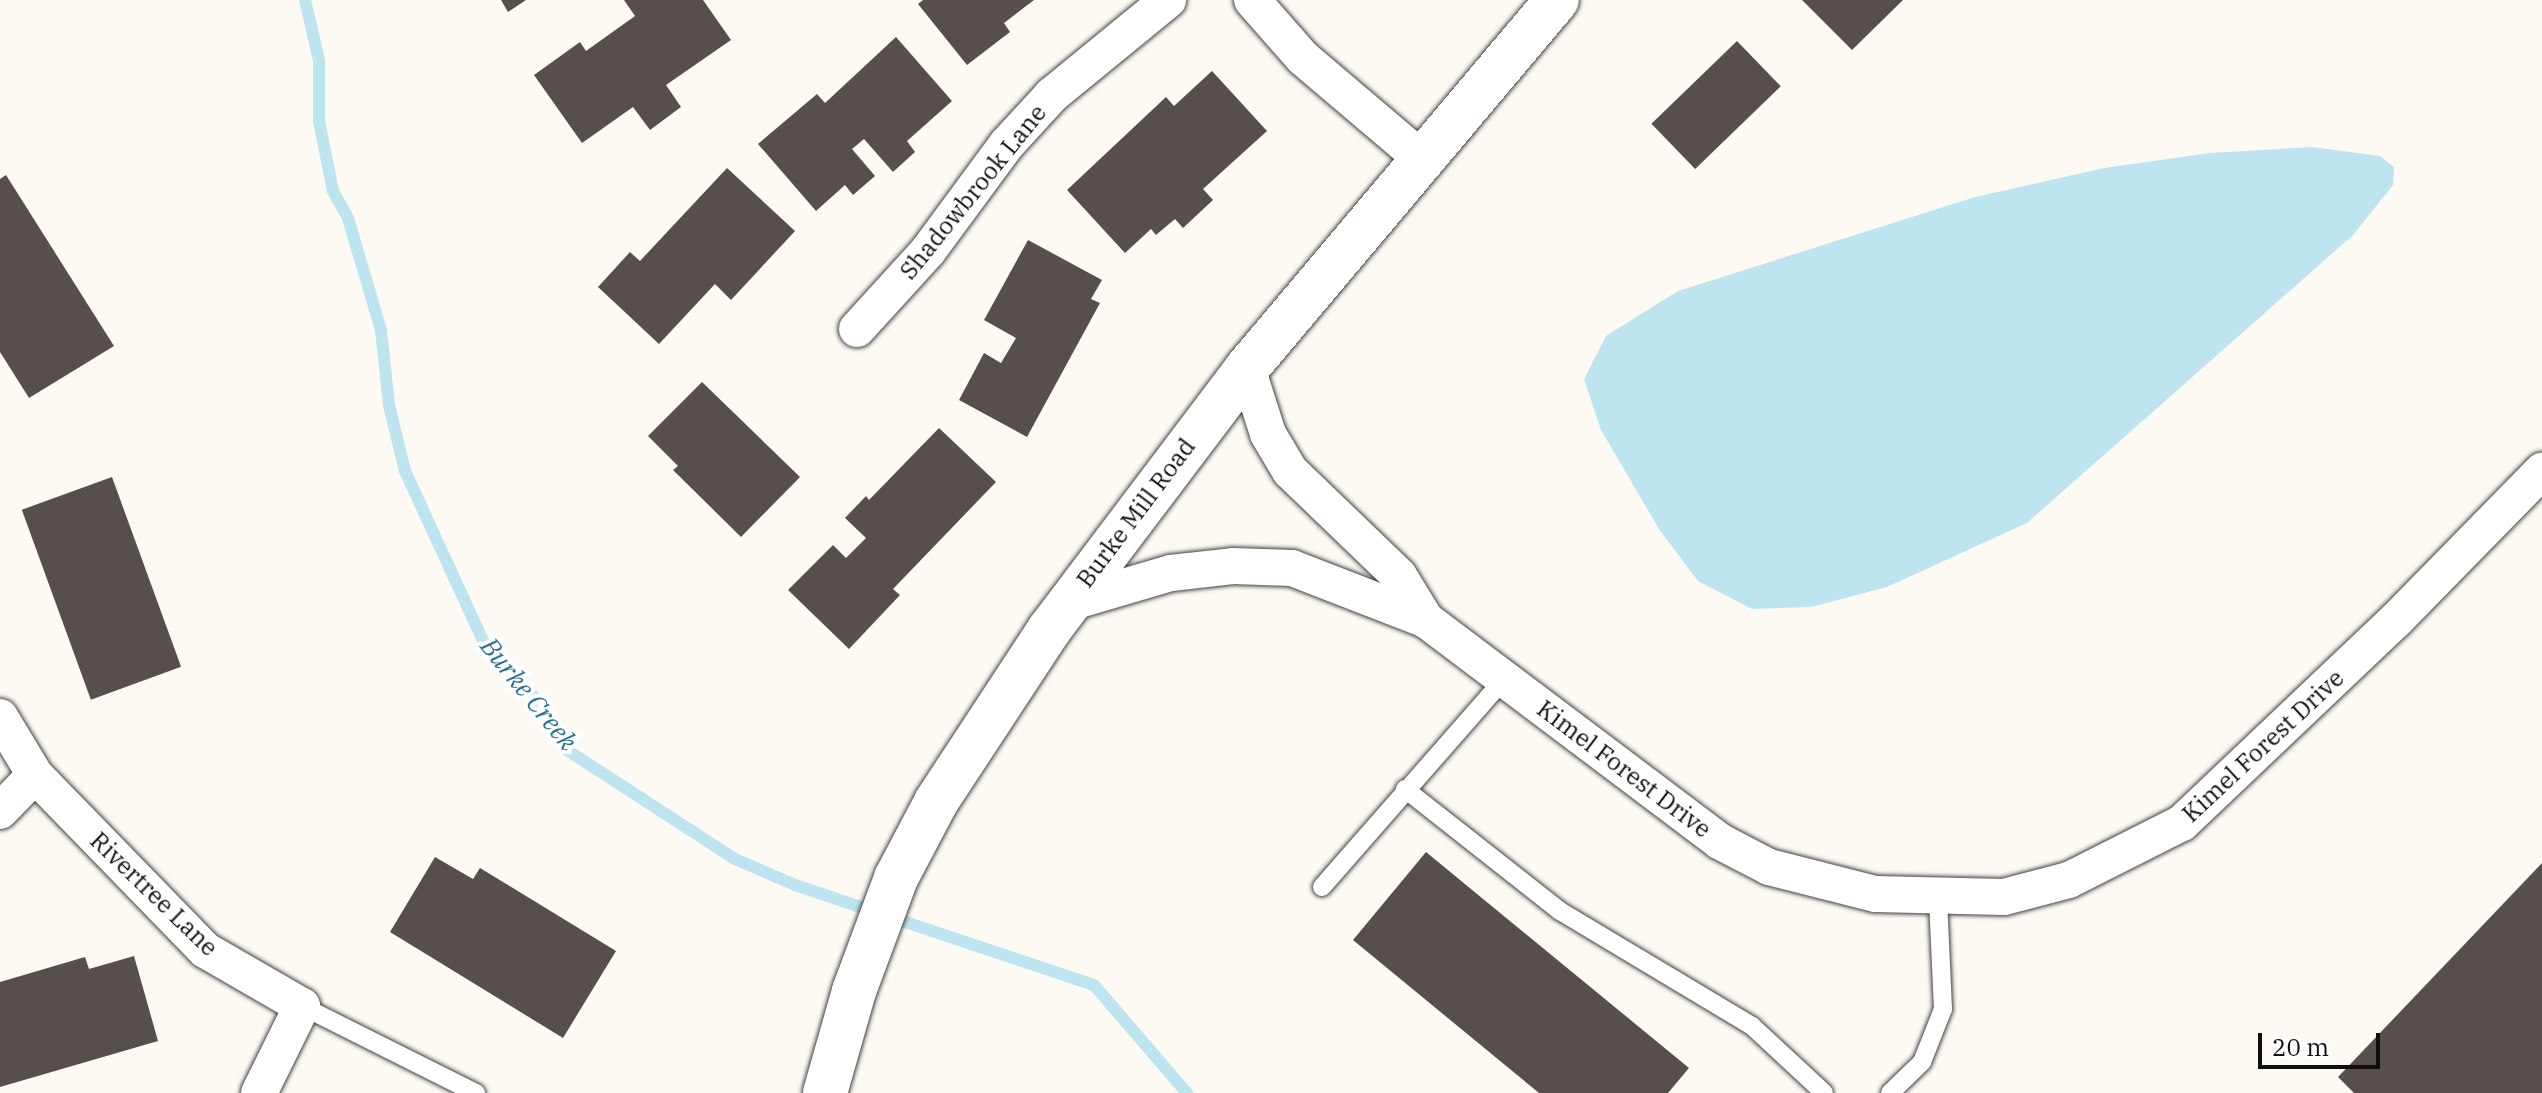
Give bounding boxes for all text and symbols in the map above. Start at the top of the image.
street label: Shadowbrook Lane [894,99,1052,285]
street label: Burke Mill Road [1071,433,1201,593]
water label: Burke Creek [474,631,584,757]
street label: Kimel Forest Drive [2176,664,2350,828]
street label: Kimel Forest Drive [1531,694,1717,844]
street label: Rivertree Lane [84,826,224,962]
scale bar [2262,1017,2384,1067]
text: 20 m [2272,1031,2329,1063]

